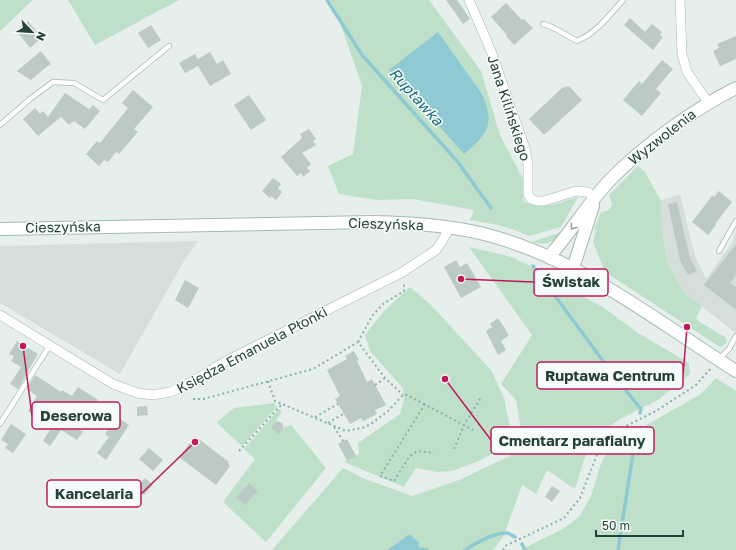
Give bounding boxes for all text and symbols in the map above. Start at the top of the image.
north arrow [12,12,52,52]
text: N [34,30,49,43]
street label: Jana Kilińskiego [484,53,535,163]
water label: Ruptawka [386,64,448,129]
street label: Wyzwolenia [625,105,699,168]
street label: Cieszyńska [348,214,424,233]
street label: Cieszyńska [25,217,101,236]
one-way arrow [571,223,578,230]
callout: Świstak [534,269,608,296]
text: Świstak [542,272,600,290]
street label: Księdza Emanuela Płonki [173,303,330,397]
callout: Ruptawa Centrum [537,362,683,389]
text: Ruptawa Centrum [545,366,675,384]
callout: Deserowa [32,402,120,429]
text: Deserowa [40,406,112,424]
callout: Cmentarz parafialny [491,427,654,454]
text: Cmentarz parafialny [498,431,646,449]
callout: Kancelaria [47,480,141,507]
text: Kancelaria [55,484,133,502]
scale bar [596,512,683,538]
text: 50 m [602,518,630,533]

